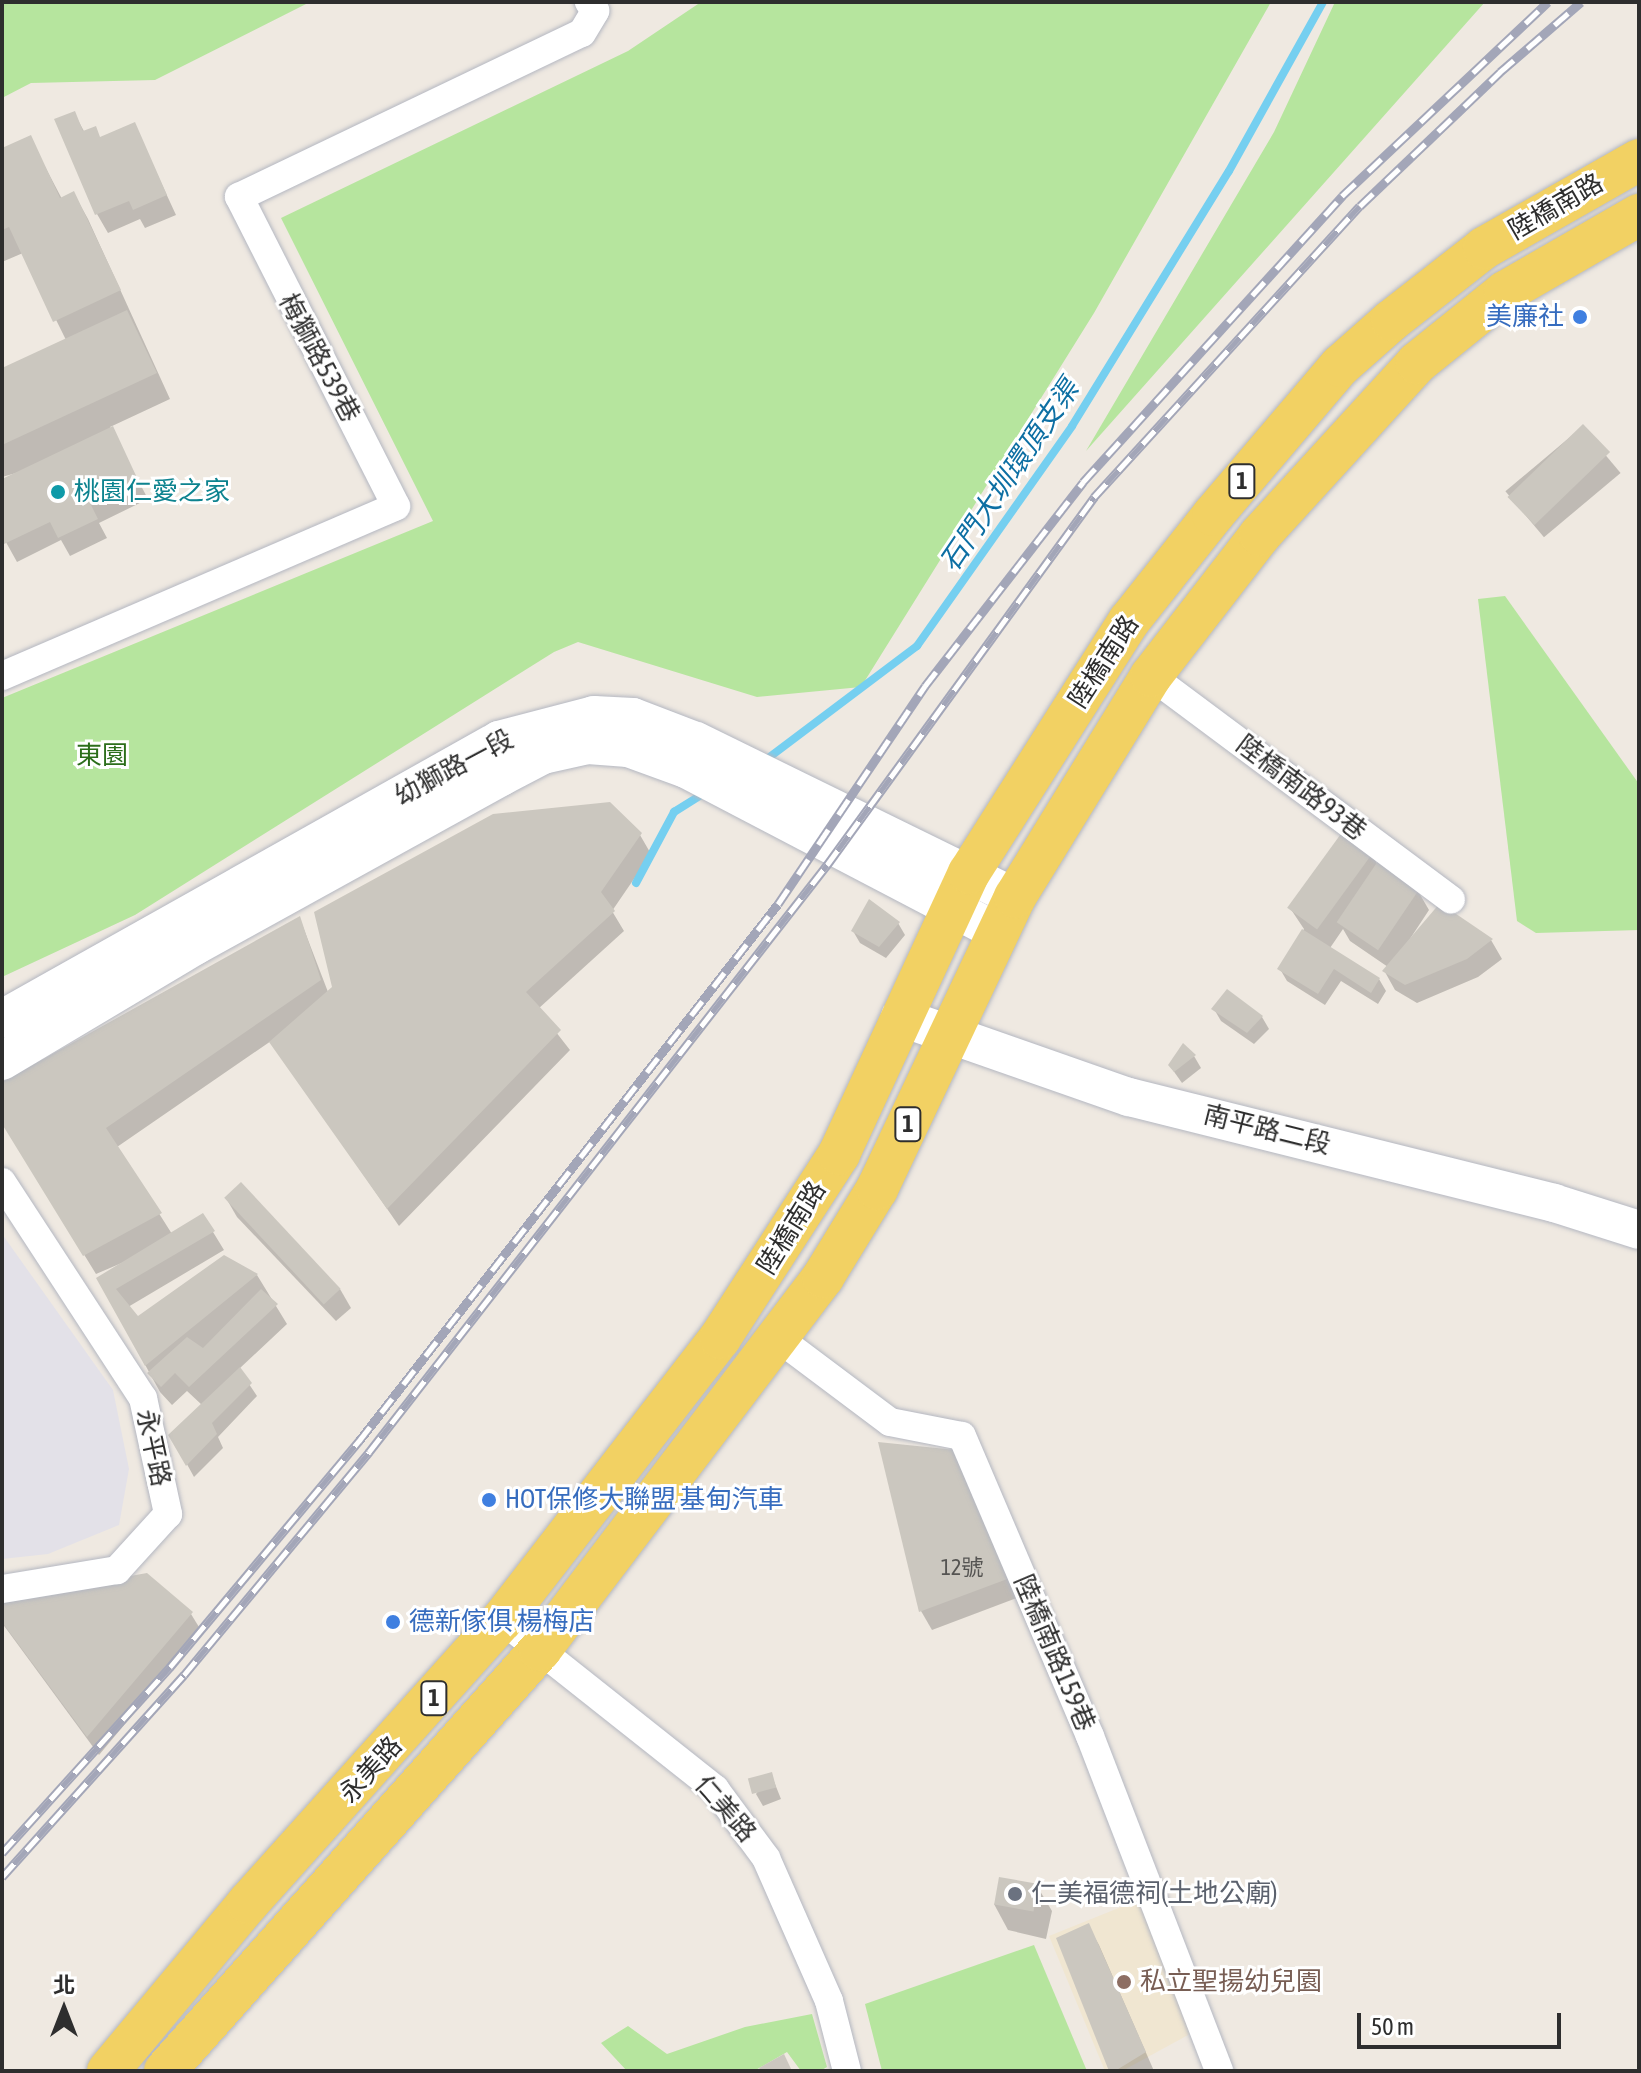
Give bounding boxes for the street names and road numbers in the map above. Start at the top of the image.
street label: 陸橋南路 [1503,167,1609,247]
street label: 梅獅路539巷 [272,289,366,427]
road number: 1 [1228,461,1256,501]
street label: 陸橋南路 [1063,610,1145,714]
street label: 幼獅路一段 [389,724,519,812]
street label: 陸橋南路93巷 [1230,729,1372,847]
street label: 南平路二段 [1200,1099,1334,1161]
road number: 1 [894,1104,922,1144]
street label: 陸橋南路 [751,1176,833,1280]
street label: 永平路 [130,1407,176,1489]
street label: 陸橋南路159巷 [1007,1570,1101,1736]
road number: 1 [420,1678,448,1718]
street label: 永美路 [333,1731,409,1809]
street label: 仁美路 [688,1769,762,1849]

